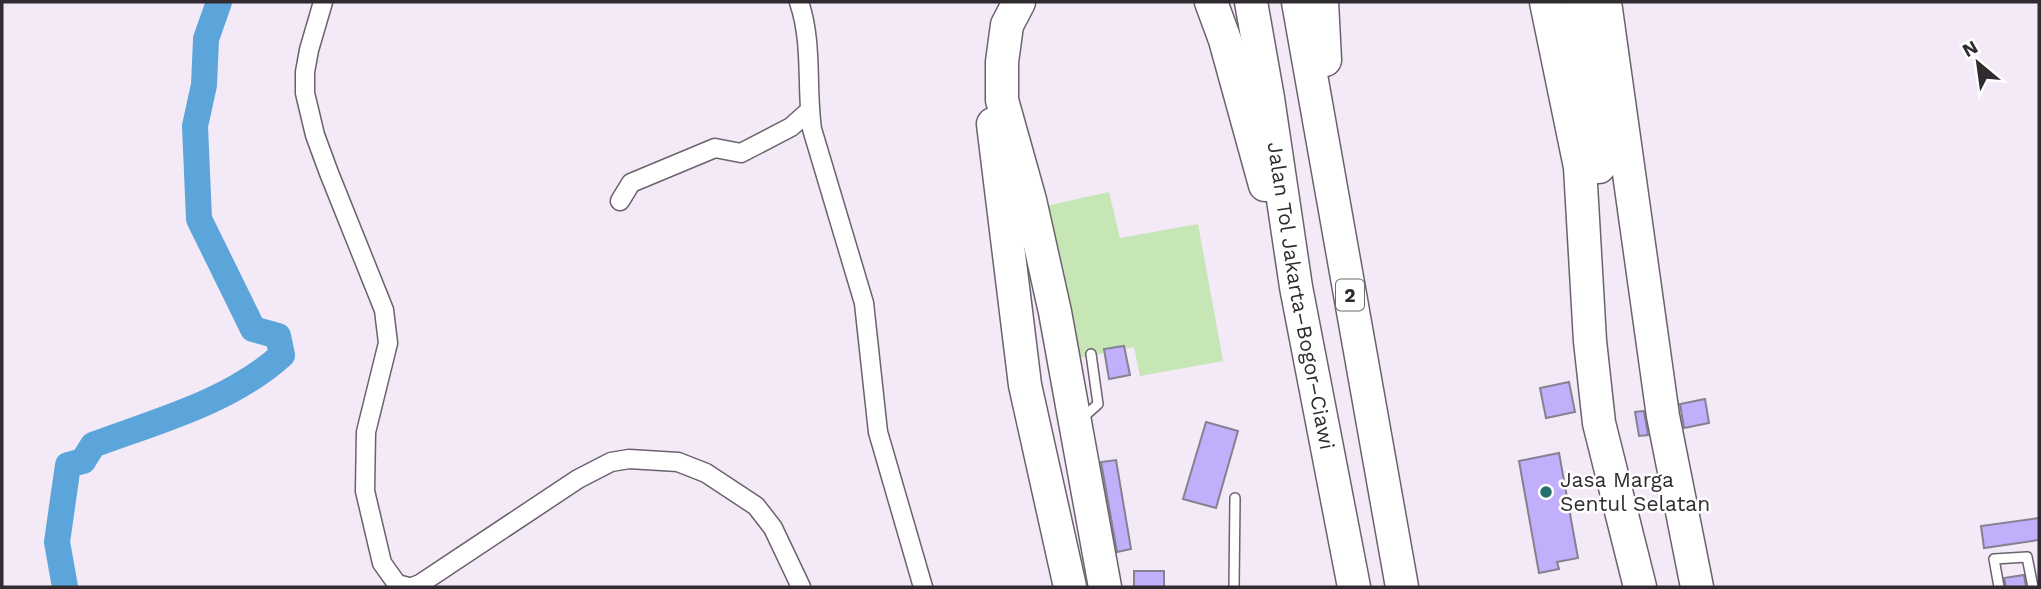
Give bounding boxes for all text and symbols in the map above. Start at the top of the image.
north arrow [1943,28,2013,98]
text: N [1958,35,1982,62]
street label: Jalan Tol Jakarta–Bogor–Ciawi [1263,140,1340,452]
road number: 2 [1336,280,1364,310]
place label: Jasa Marga Sentul Selatan [1560,467,1710,516]
marker: Jasa Marga Sentul Selatan [1538,484,1554,500]

